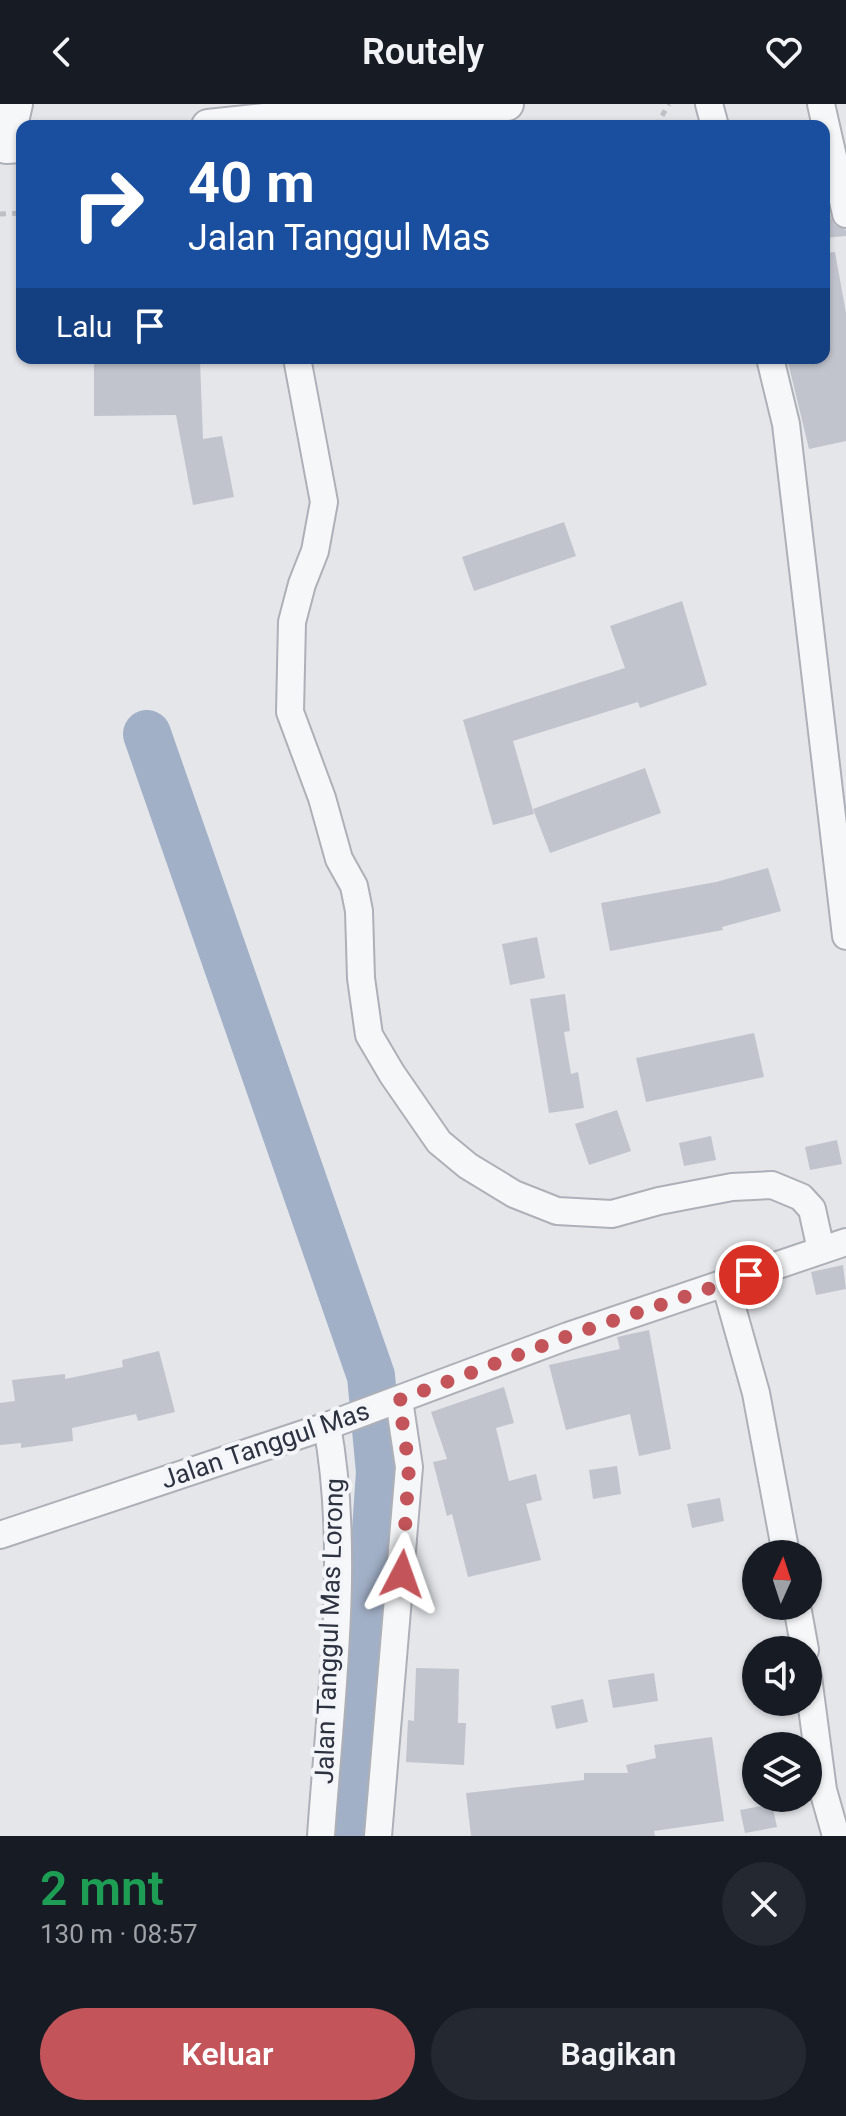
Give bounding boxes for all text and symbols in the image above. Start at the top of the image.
icon: back [40,30,84,74]
icon: heart [762,30,806,74]
text: Routely [362,31,484,73]
text: 40 m [188,150,315,216]
icon: right [56,152,160,256]
text: Jalan Tanggul Mas [188,217,490,259]
icon: arrive [128,304,172,348]
text: Lalu [56,309,112,344]
pin [715,1241,783,1309]
icon: arrive [727,1253,771,1297]
street label: Jalan Tanggul Mas [157,1395,373,1495]
street label: Jalan Tanggul Mas Lorong [309,1478,349,1784]
position arrow [360,1532,444,1616]
north arrow [742,1540,822,1620]
map controls [742,1540,822,1812]
button: sound [742,1636,822,1716]
button: layers [742,1732,822,1812]
text: 2 mnt [40,1860,164,1917]
button: close [722,1862,806,1946]
text: 130 m · 08:57 [40,1919,198,1949]
button: Keluar [40,2008,415,2100]
button: Bagikan [431,2008,806,2100]

